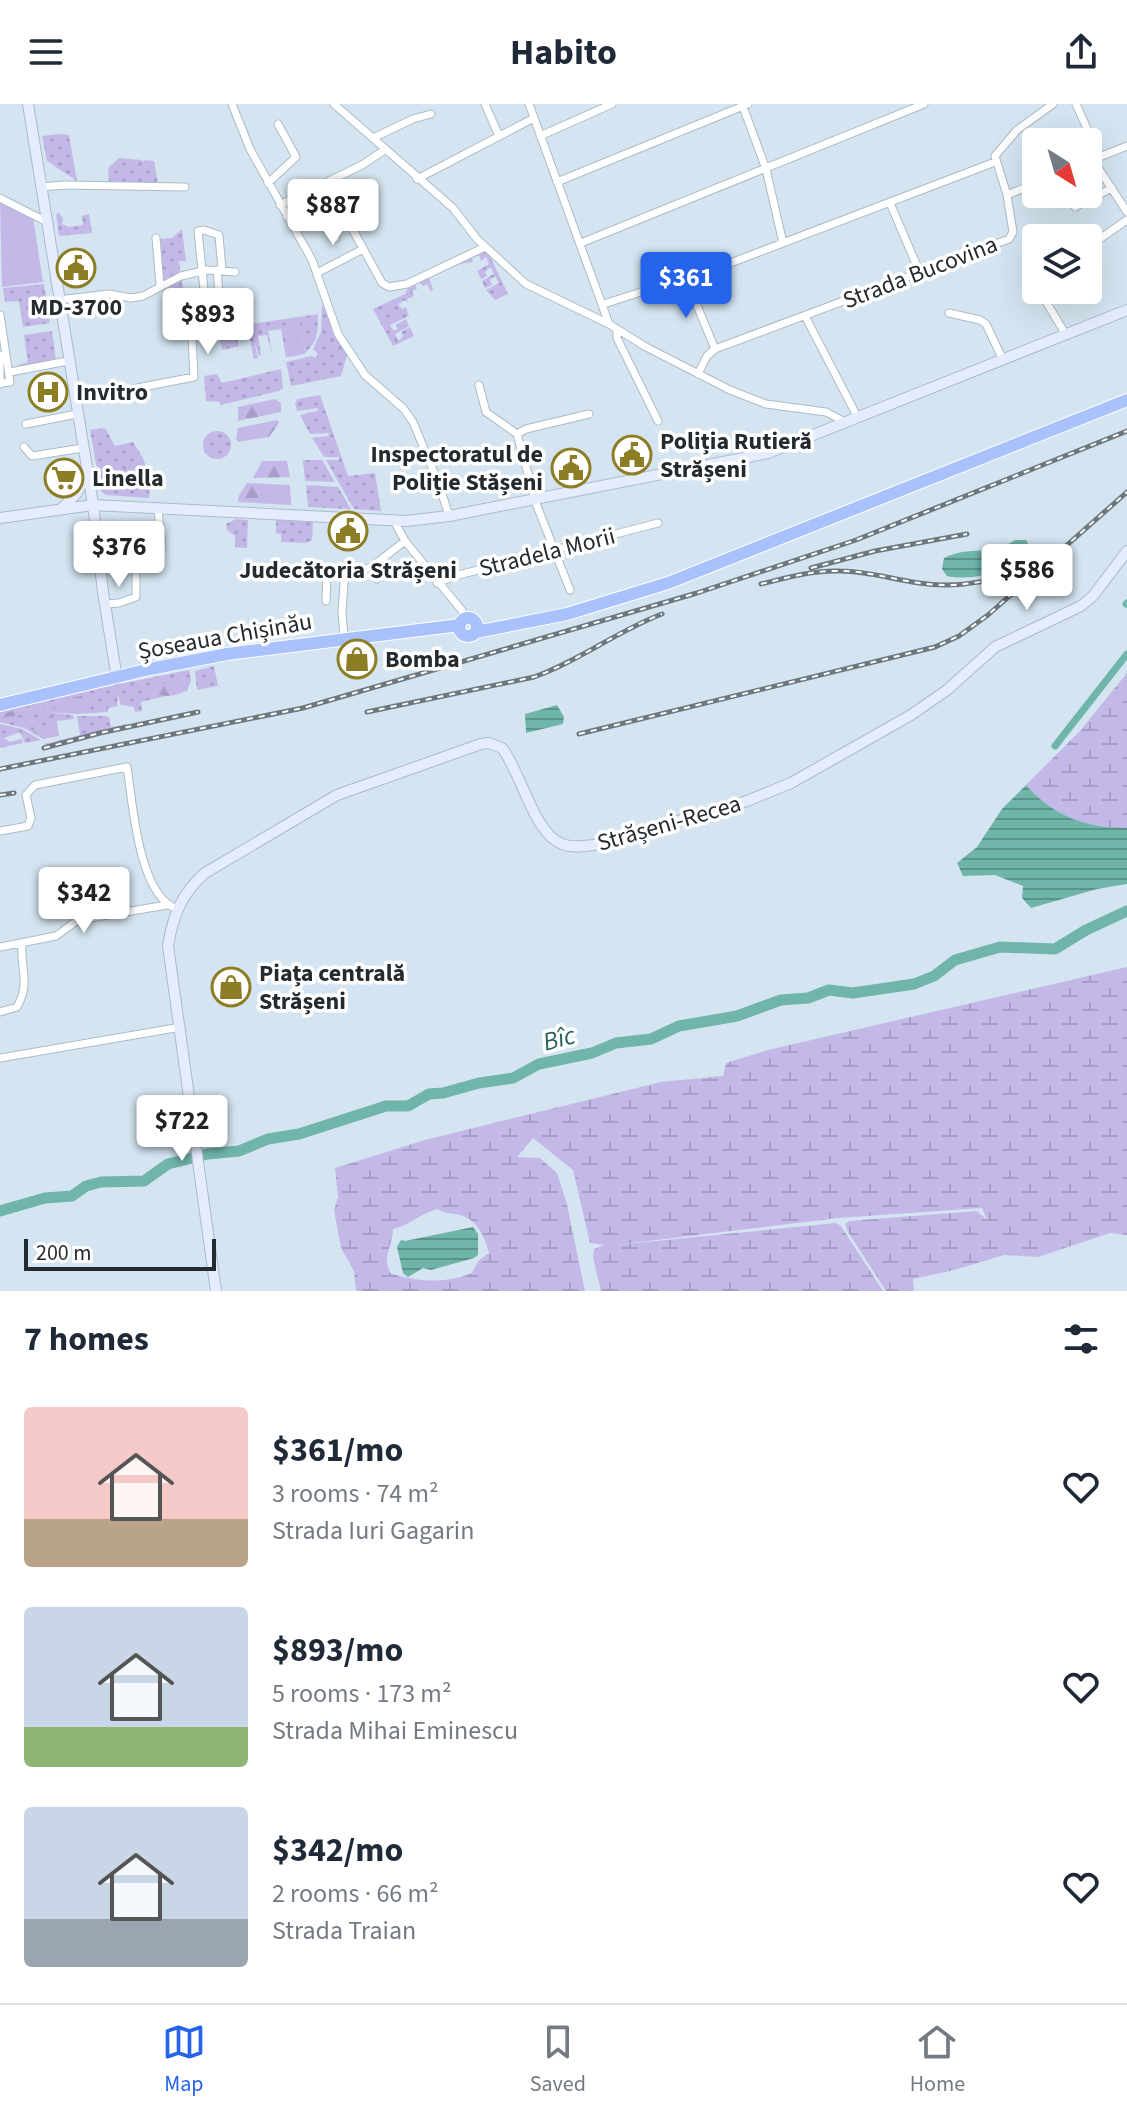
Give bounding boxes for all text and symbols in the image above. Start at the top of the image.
text: Habito [510,27,617,78]
icon: menu [24,30,68,74]
icon: share [1059,30,1103,74]
north arrow [1022,128,1102,208]
map controls [1022,128,1102,304]
pin: $887 [286,179,380,247]
text: $887 [306,186,360,223]
button: layers [1022,224,1102,304]
street label: Strada Bucovina [838,227,1003,318]
public building icon: MD-3700 [55,247,97,289]
pin: $361 [639,252,733,320]
text: $361 [659,259,713,296]
pin: $893 [161,288,255,356]
place label: MD-3700 [30,290,122,325]
text: $893 [181,295,235,332]
hospital icon: Invitro [27,371,69,413]
place label: Invitro [76,375,148,410]
place label: Poliția Rutieră Strășeni [660,424,812,487]
public building icon: Poliția Rutieră Strășeni [611,434,653,476]
place label: Inspectoratul de Poliție Stășeni [370,437,543,500]
public building icon: Inspectoratul de Poliție Stășeni [550,447,592,489]
supermarket icon: Linella [43,457,85,499]
place label: Linella [92,461,164,496]
public building icon: Judecătoria Strășeni [327,510,369,552]
street label: Stradela Morii [475,519,619,586]
pin: $376 [72,521,166,589]
text: $376 [92,528,146,565]
pin: $586 [980,544,1074,612]
text: $586 [1000,551,1054,588]
place label: Judecătoria Strășeni [239,553,457,588]
street label: Șoseaua Chișinău [135,604,315,669]
shop icon: Bomba [336,638,378,680]
place label: Bomba [385,642,460,677]
street label: Strășeni-Recea [593,786,745,861]
pin: $342 [37,867,131,935]
text: $342 [57,874,111,911]
place label: Piața centrală Strășeni [259,956,405,1019]
shop icon: Piața centrală Strășeni [210,966,252,1008]
water label: Bîc [539,1016,580,1060]
pin: $722 [135,1095,229,1163]
text: $722 [155,1102,209,1139]
scale bar [24,1235,216,1271]
text: 200 m [36,1237,91,1269]
text: 7 homes [24,1315,149,1364]
icon: filters [1059,1317,1103,1361]
text: $361/mo [272,1426,403,1475]
icon: home [88,1439,184,1535]
icon: heart [1059,1465,1103,1509]
text: 3 rooms · 74 m² [272,1475,439,1512]
text: Strada Iuri Gagarin [272,1512,474,1549]
text: $893/mo [272,1626,403,1675]
icon: home [88,1639,184,1735]
icon: heart [1059,1665,1103,1709]
text: 5 rooms · 173 m² [272,1675,451,1712]
text: Strada Mihai Eminescu [272,1712,518,1749]
text: $342/mo [272,1826,403,1875]
icon: home [88,1839,184,1935]
icon: heart [1059,1865,1103,1909]
text: 2 rooms · 66 m² [272,1875,439,1912]
text: Strada Traian [272,1912,416,1949]
tab: Map [162,2020,206,2100]
tab: Saved [530,2020,586,2100]
tab: Home [910,2020,965,2100]

